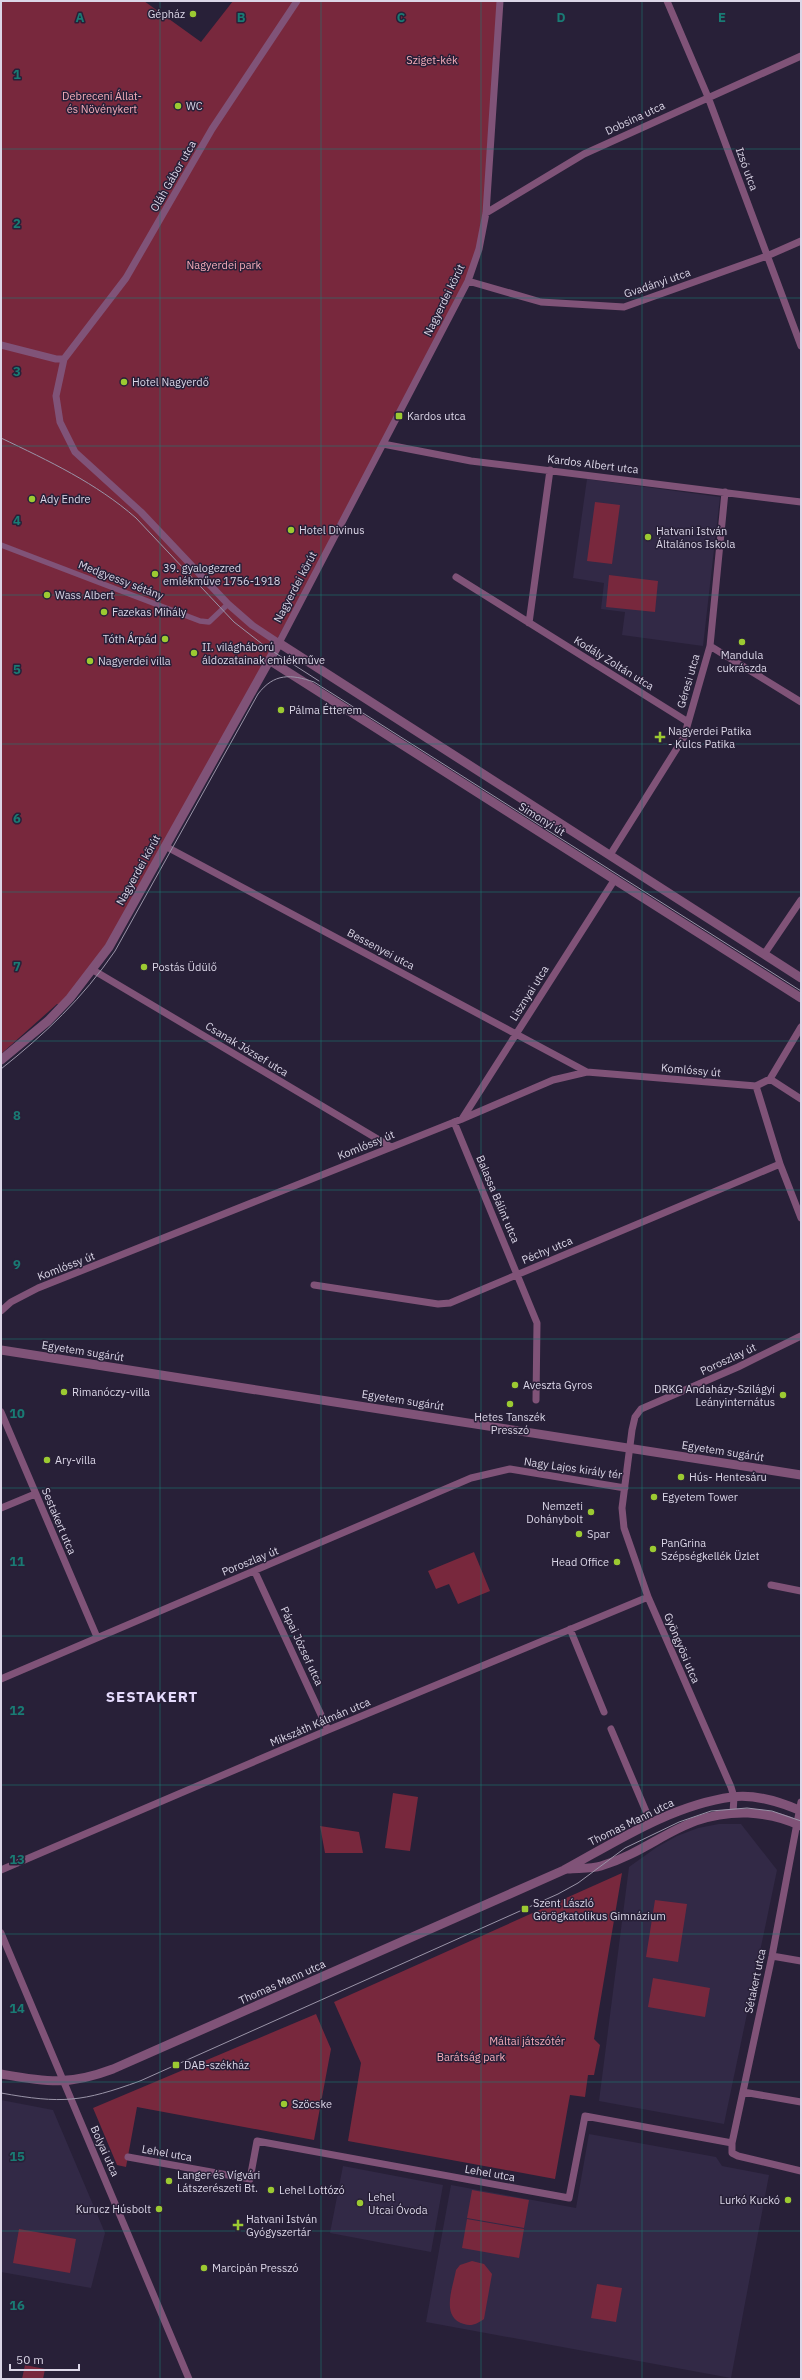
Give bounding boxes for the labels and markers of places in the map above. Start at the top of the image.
place label: Gépház [148,7,185,21]
marker: Gépház [188,9,198,19]
place label: WC [186,99,203,113]
marker: WC [173,101,183,111]
place label: Hotel Nagyerdő [132,375,209,389]
marker: Hotel Nagyerdő [119,377,129,387]
place label: Kardos utca [407,409,466,423]
marker: Kardos utca [394,411,404,421]
place label: Ady Endre [40,492,91,506]
marker: Ady Endre [27,494,37,504]
place label: Hotel Divinus [299,523,365,537]
place label: Hatvani István Általános Iskola [656,524,735,551]
marker: Hotel Divinus [286,525,296,535]
marker: Hatvani István Általános Iskola [643,532,653,542]
place label: 39. gyalogezred emlékműve 1756-1918 [163,561,280,588]
marker: 39. gyalogezred emlékműve 1756-1918 [150,569,160,579]
place label: Wass Albert [55,588,114,602]
marker: Wass Albert [42,590,52,600]
place label: Fazekas Mihály [112,605,187,619]
marker: Fazekas Mihály [99,607,109,617]
place label: Tóth Árpád [103,632,157,646]
marker: Tóth Árpád [160,634,170,644]
marker: Mandula cukrászda [737,637,747,647]
place label: II. világháború áldozatainak emlékműve [202,640,325,667]
marker: II. világháború áldozatainak emlékműve [189,648,199,658]
place label: Mandula cukrászda [717,648,767,675]
place label: Nagyerdei villa [98,654,171,668]
marker: Nagyerdei villa [85,656,95,666]
place label: Pálma Étterem [289,703,362,717]
marker: Pálma Étterem [276,705,286,715]
place label: Nagyerdei Patika - Kulcs Patika [668,724,752,751]
marker: Nagyerdei Patika - Kulcs Patika [655,732,665,742]
place label: Postás Üdülő [152,960,217,974]
marker: Postás Üdülő [139,962,149,972]
place label: Aveszta Gyros [523,1378,593,1392]
marker: Aveszta Gyros [510,1380,520,1390]
place label: DRKG Andaházy-Szilágyi Leányinternátus [654,1382,775,1409]
place label: Rimanóczy-villa [72,1385,150,1399]
marker: Rimanóczy-villa [59,1387,69,1397]
marker: DRKG Andaházy-Szilágyi Leányinternátus [778,1390,788,1400]
marker: Hetes Tanszék Presszó [505,1399,515,1409]
place label: Hetes Tanszék Presszó [474,1410,546,1437]
place label: Ary-villa [55,1453,96,1467]
marker: Ary-villa [42,1455,52,1465]
place label: Hús- Hentesáru [689,1470,767,1484]
marker: Hús- Hentesáru [676,1472,686,1482]
place label: Egyetem Tower [662,1490,738,1504]
marker: Egyetem Tower [649,1492,659,1502]
place label: Nemzeti Dohánybolt [526,1499,583,1526]
marker: Nemzeti Dohánybolt [586,1507,596,1517]
place label: Spar [587,1527,610,1541]
marker: Spar [574,1529,584,1539]
place label: PanGrina Szépségkellék Üzlet [661,1536,760,1563]
marker: PanGrina Szépségkellék Üzlet [648,1544,658,1554]
place label: Head Office [551,1555,609,1569]
marker: Head Office [612,1557,622,1567]
place label: Szent László Görögkatolikus Gimnázium [533,1896,666,1923]
marker: Szent László Görögkatolikus Gimnázium [520,1904,530,1914]
place label: DAB-székház [184,2058,249,2072]
marker: DAB-székház [171,2060,181,2070]
place label: Szöcske [292,2097,332,2111]
marker: Szöcske [279,2099,289,2109]
place label: Langer és Vígvári Látszerészeti Bt. [177,2168,260,2195]
marker: Langer és Vígvári Látszerészeti Bt. [164,2176,174,2186]
place label: Lehel Lottózó [279,2183,345,2197]
marker: Lehel Lottózó [266,2185,276,2195]
place label: Lehel Utcai Óvoda [368,2190,428,2217]
place label: Lurkó Kuckó [720,2193,780,2207]
marker: Lurkó Kuckó [783,2195,793,2205]
marker: Lehel Utcai Óvoda [355,2198,365,2208]
place label: Kurucz Húsbolt [76,2202,151,2216]
marker: Kurucz Húsbolt [154,2204,164,2214]
place label: Hatvani István Gyógyszertár [246,2212,317,2239]
marker: Hatvani István Gyógyszertár [233,2220,243,2230]
place label: Marcipán Presszó [212,2261,298,2275]
marker: Marcipán Presszó [199,2263,209,2273]

